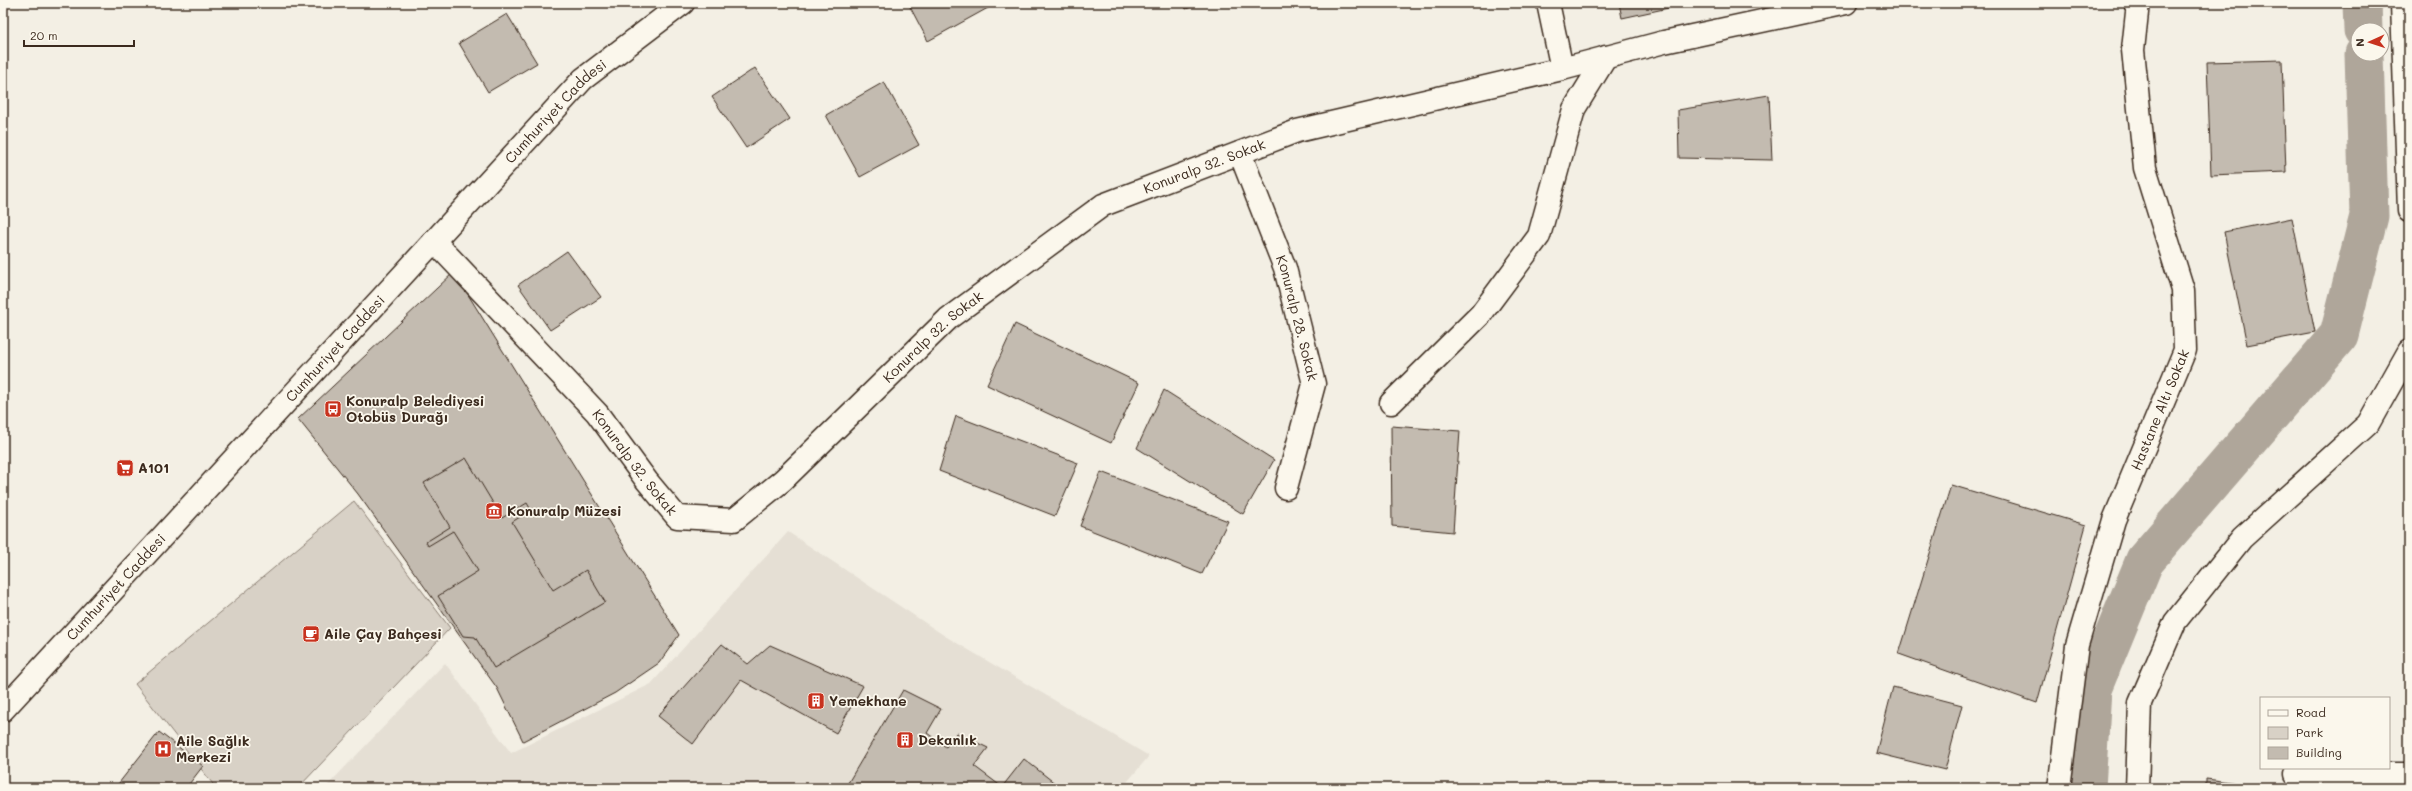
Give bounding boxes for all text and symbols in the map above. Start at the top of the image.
scale bar [24,22,134,48]
north arrow [2350,22,2390,62]
text: 20 m [30,27,58,43]
text: N [2352,38,2367,47]
street label: Cumhuriyet Caddesi [500,55,610,167]
street label: Konuralp 32. Sokak [1140,134,1268,198]
street label: Konuralp 28. Sokak [1272,252,1323,383]
street label: Konuralp 32. Sokak [878,286,987,387]
street label: Cumhuriyet Caddesi [281,291,389,406]
street label: Hastane Altı Sokak [2126,346,2193,473]
place label: Konuralp Belediyesi Otobüs Durağı [346,391,485,426]
bus stop icon: Konuralp Belediyesi Otobüs Durağı [323,399,343,419]
street label: Konuralp 32. Sokak [588,405,682,519]
supermarket icon: A101 [115,458,135,478]
place label: A101 [138,458,169,477]
museum icon: Konuralp Müzesi [484,501,504,521]
place label: Konuralp Müzesi [507,501,622,520]
street label: Cumhuriyet Caddesi [62,529,170,644]
cafe icon: Aile Çay Bahçesi [301,624,321,644]
place label: Aile Çay Bahçesi [324,624,442,643]
building icon: Yemekhane [806,691,826,711]
place label: Yemekhane [829,691,907,710]
legend [2260,697,2390,769]
text: Road [2296,704,2326,720]
text: Park [2296,724,2323,740]
building icon: Dekanlık [895,730,915,750]
place label: Dekanlık [918,730,977,749]
place label: Aile Sağlık Merkezi [176,731,250,766]
hospital icon: Aile Sağlık Merkezi [153,739,173,759]
text: Building [2296,744,2342,760]

